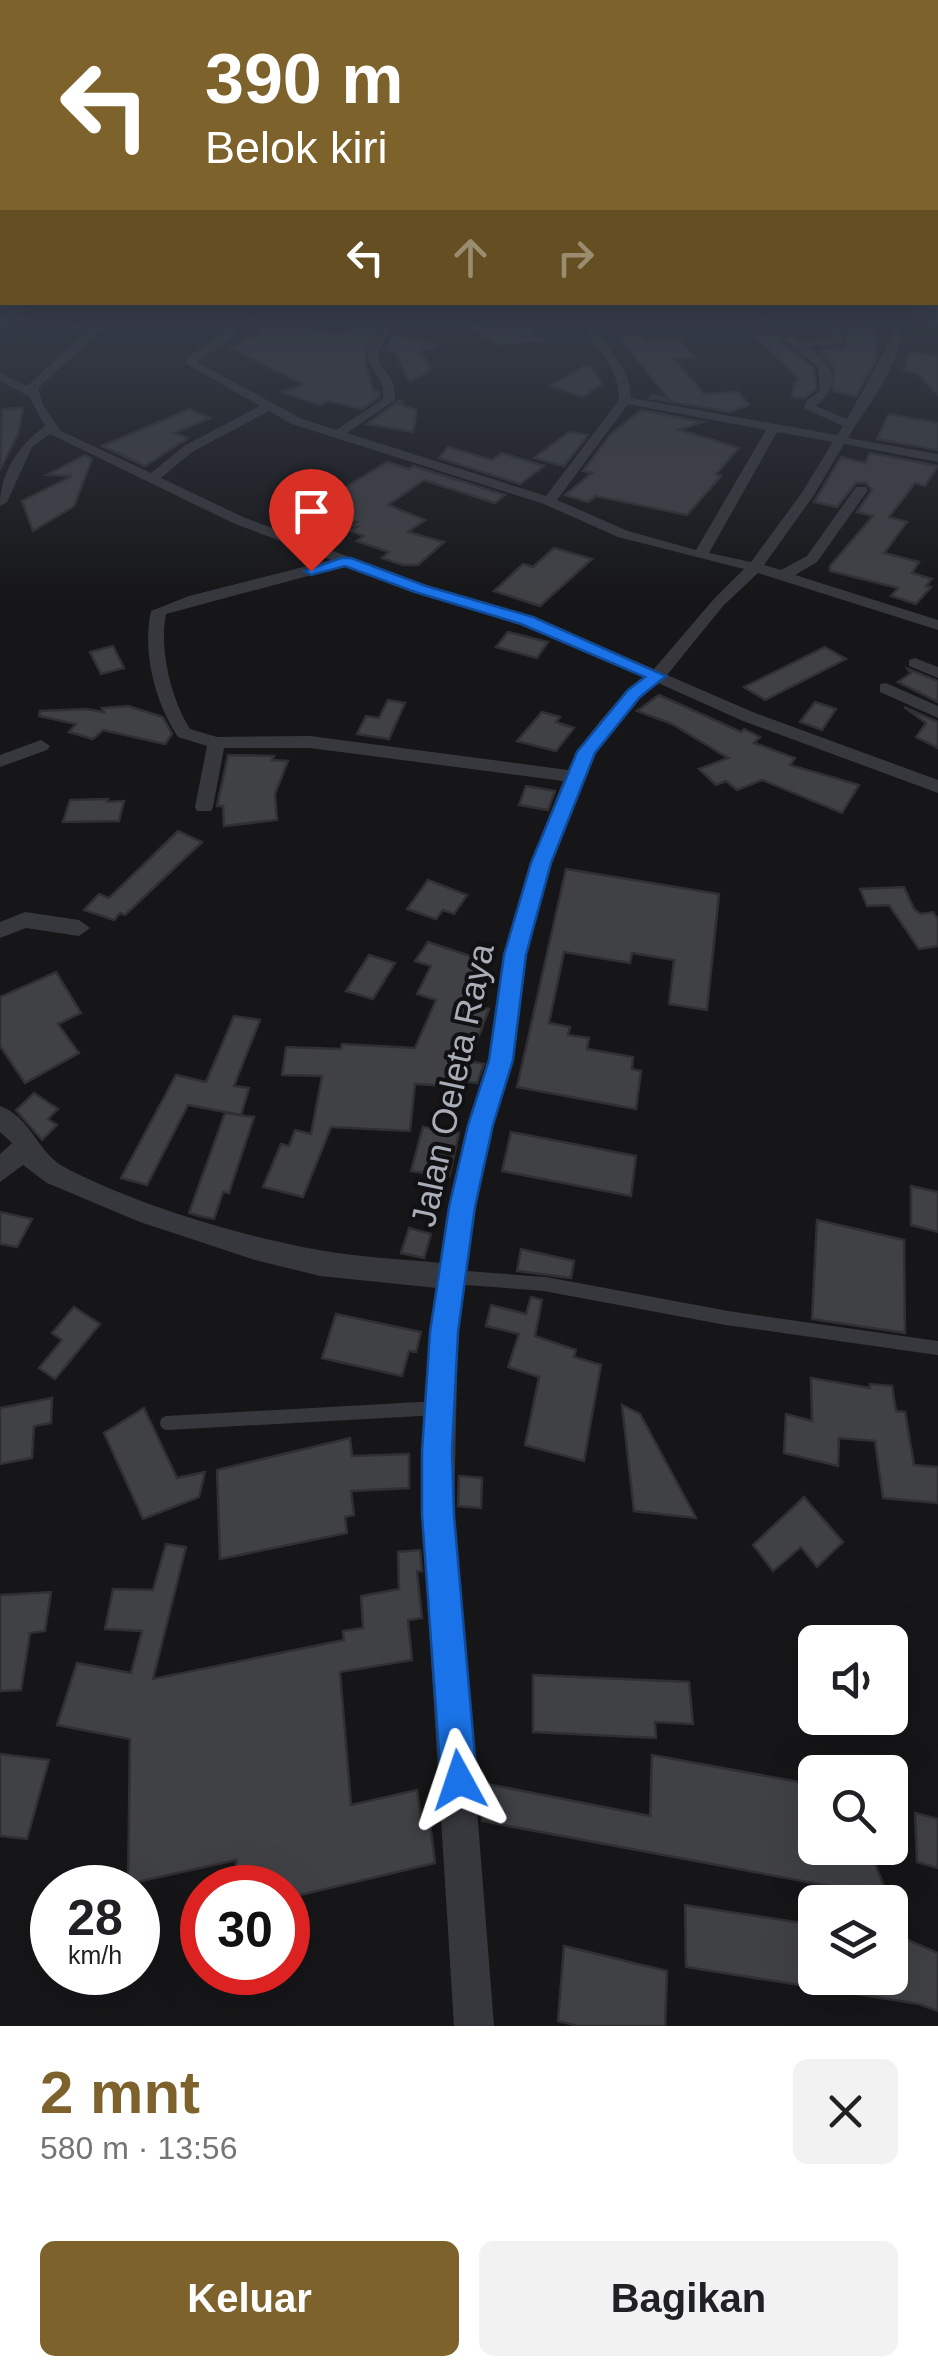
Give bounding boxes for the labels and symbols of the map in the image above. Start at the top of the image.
pin [269,469,354,572]
street label: Jalan Oeleta Raya [403,940,501,1230]
position arrow [407,1728,511,1832]
speed limit sign: 30 [180,1865,310,1995]

